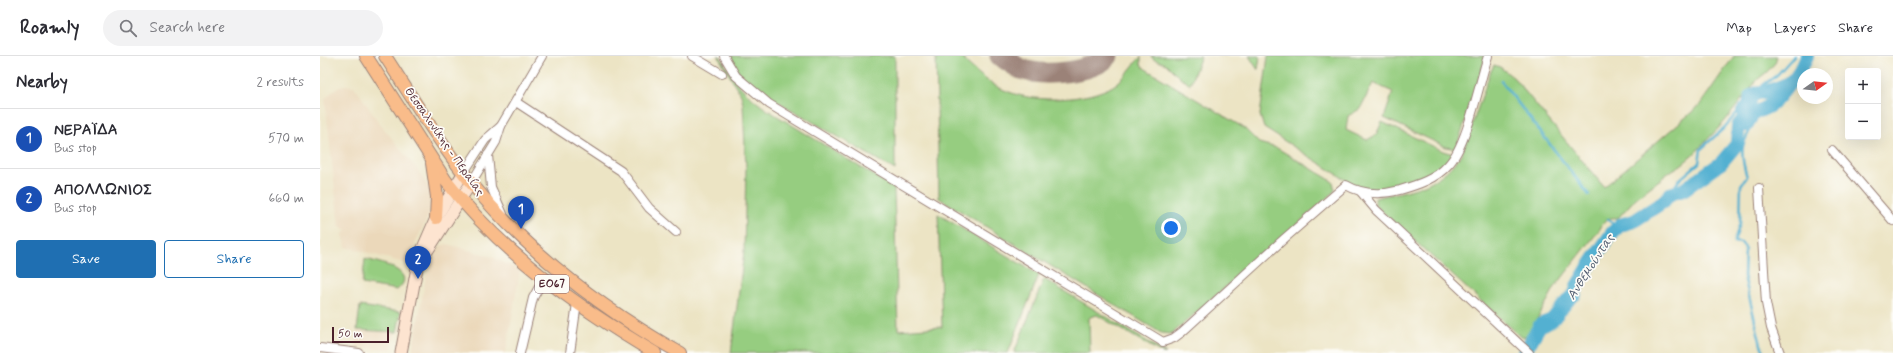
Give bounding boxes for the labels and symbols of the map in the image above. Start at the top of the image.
north arrow [1797,68,1833,104]
street label: Θεσσαλονίκης - Περαίας [400,84,488,200]
pin: 1 [508,196,534,229]
your location [1161,218,1181,238]
water label: Ανθεμούντας [1563,230,1619,303]
pin: 2 [405,246,431,279]
road number: ΕΟ67 [535,275,569,293]
scale bar [332,325,389,344]

